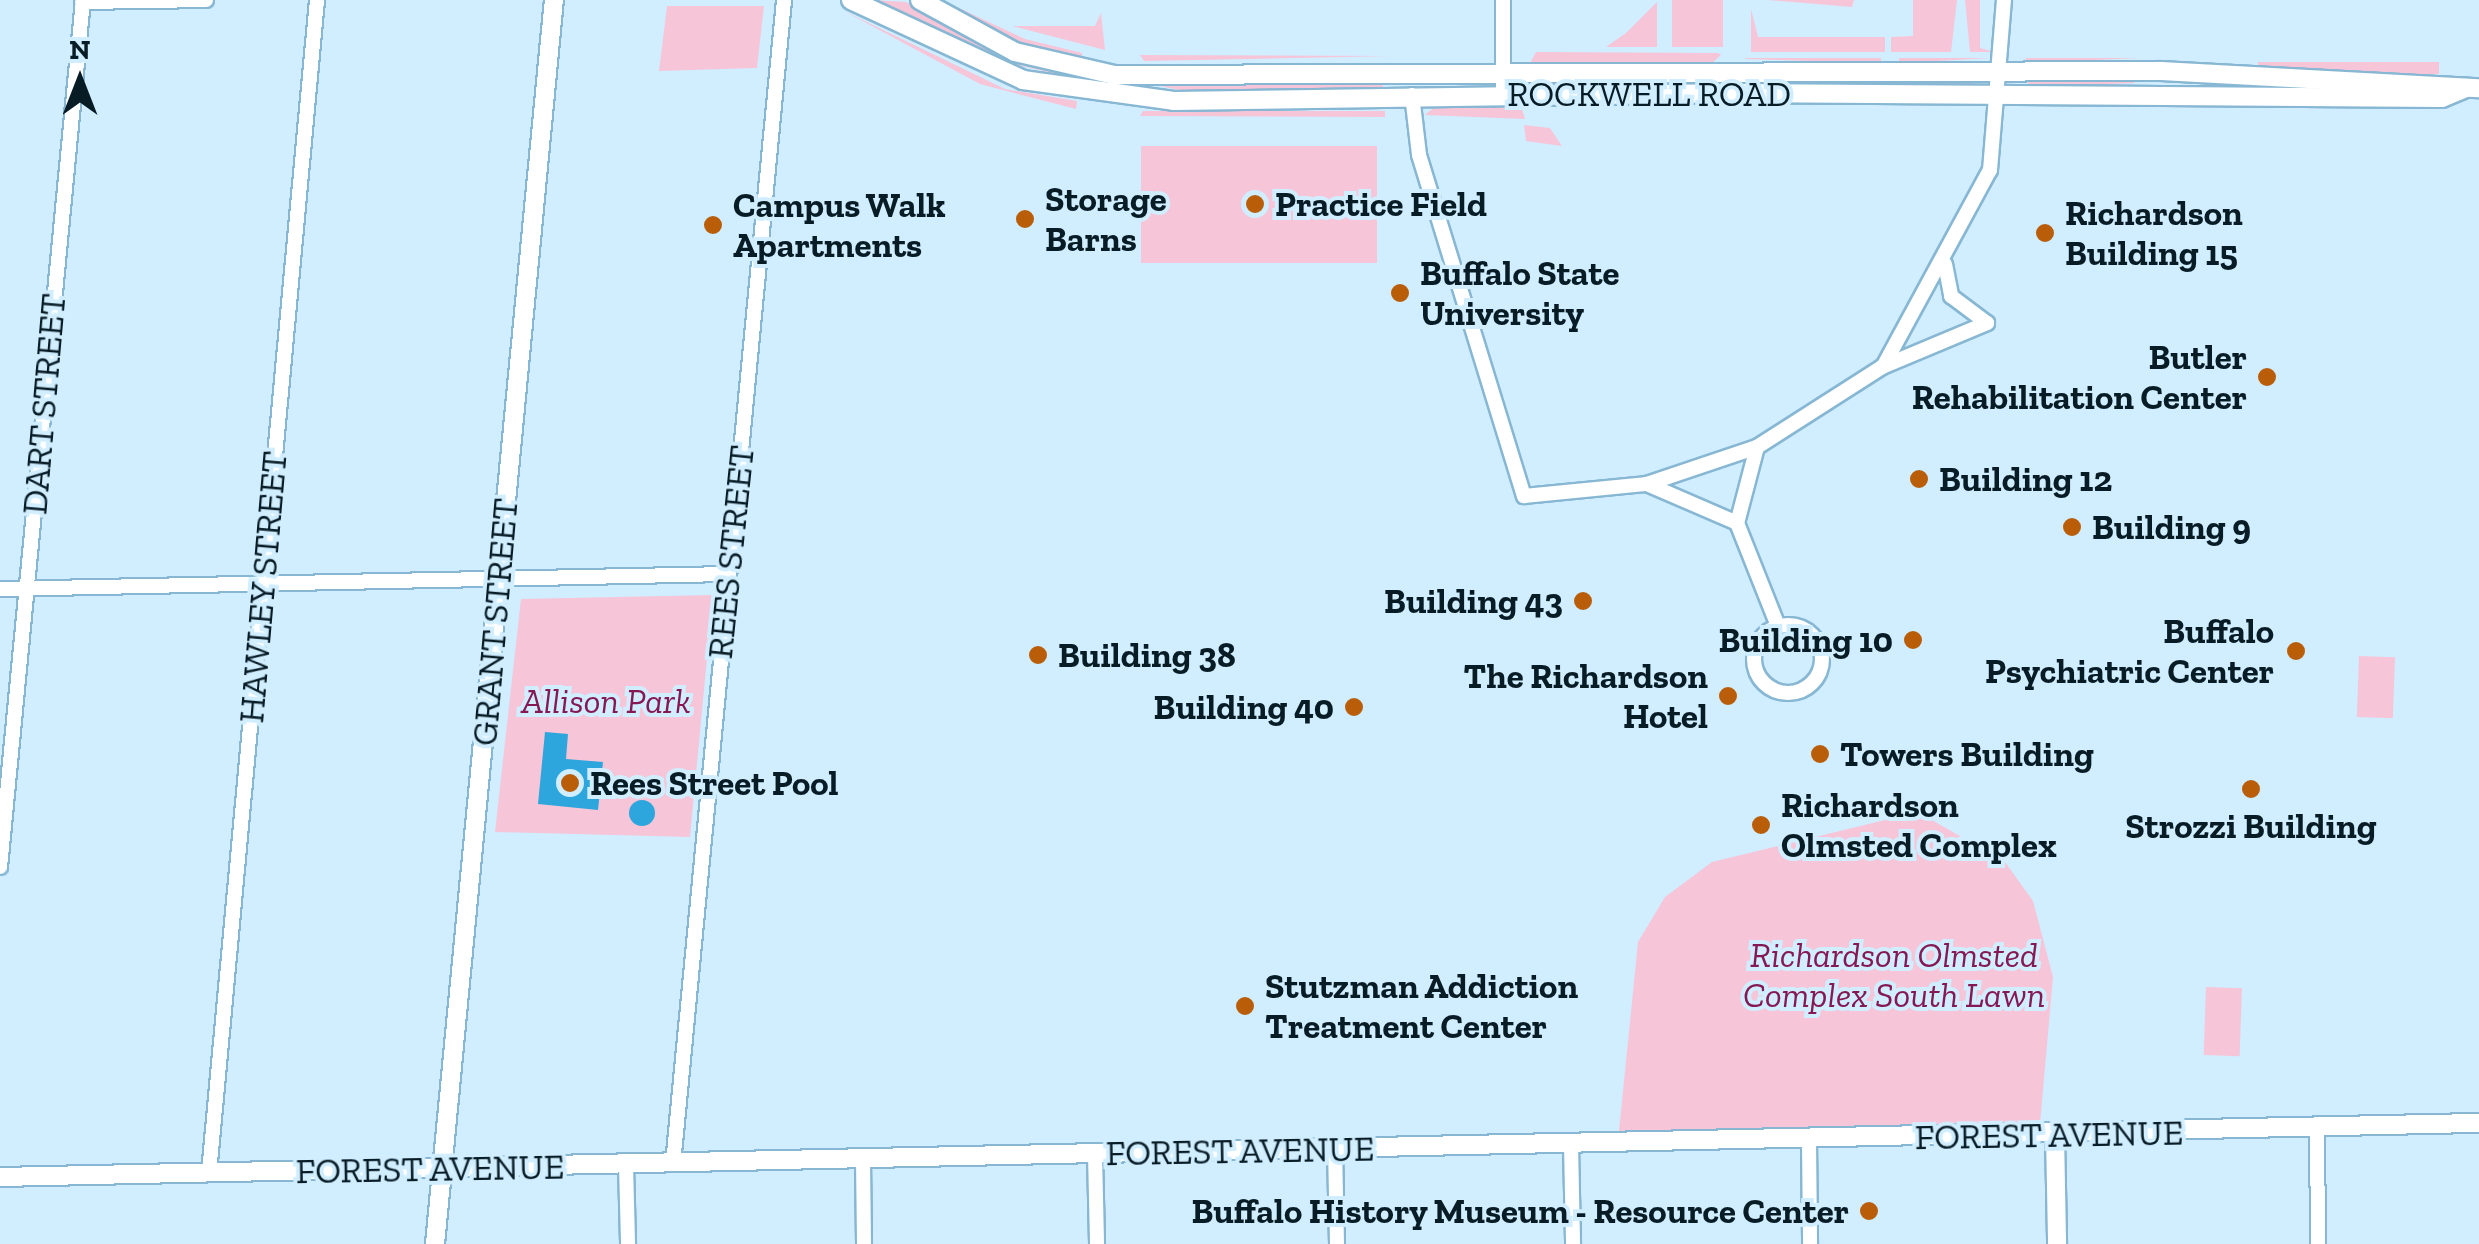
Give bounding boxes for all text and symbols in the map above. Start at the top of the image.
north arrow [30,30,130,130]
text: N [69,33,91,66]
street label: ROCKWELL ROAD [1507,73,1791,115]
place label: Storage Barns [1045,178,1167,260]
place label: Practice Field [1275,183,1487,225]
place label: Campus Walk Apartments [733,184,947,266]
place label: Richardson Building 15 [2065,192,2243,274]
marker: Practice Field [1244,193,1266,215]
marker: Storage Barns [1014,208,1036,230]
marker: Campus Walk Apartments [702,214,724,236]
marker: Richardson Building 15 [2034,222,2056,244]
place label: Buffalo State University [1420,252,1619,334]
marker: Buffalo State University [1389,282,1411,304]
street label: DART STREET [13,292,75,516]
place label: Butler Rehabilitation Center [1912,336,2247,418]
marker: Butler Rehabilitation Center [2256,366,2278,388]
street label: REES STREET [699,443,763,661]
street label: HAWLEY STREET [230,449,296,725]
place label: Building 12 [1939,458,2112,500]
marker: Building 12 [1908,468,1930,490]
street label: GRANT STREET [463,496,527,748]
place label: Building 9 [2092,506,2251,548]
marker: Building 9 [2061,516,2083,538]
place label: Building 43 [1384,580,1563,622]
marker: Building 43 [1572,590,1594,612]
place label: Buffalo Psychiatric Center [1985,610,2274,692]
place label: Building 10 [1718,619,1893,661]
marker: Building 10 [1902,629,1924,651]
place label: Building 38 [1058,634,1236,676]
marker: Buffalo Psychiatric Center [2283,638,2309,664]
marker: Building 38 [1027,644,1049,666]
place label: The Richardson Hotel [1464,655,1708,737]
park label: Allison Park [521,680,691,722]
marker: The Richardson Hotel [1717,685,1739,707]
place label: Building 40 [1154,686,1334,728]
marker: Building 40 [1343,696,1365,718]
place label: Towers Building [1840,733,2094,775]
marker: Towers Building [1809,743,1831,765]
place label: Rees Street Pool [590,762,839,804]
marker: Rees Street Pool [559,772,581,794]
marker: Strozzi Building [2240,778,2262,800]
place label: Richardson Olmsted Complex [1781,784,2057,866]
place label: Strozzi Building [2125,805,2377,847]
marker: Richardson Olmsted Complex [1750,814,1772,836]
park label: Richardson Olmsted Complex South Lawn [1743,934,2045,1016]
place label: Stutzman Addiction Treatment Center [1265,965,1579,1047]
marker: Stutzman Addiction Treatment Center [1234,995,1256,1017]
street label: FOREST AVENUE [1914,1112,2184,1158]
street label: FOREST AVENUE [1105,1128,1375,1174]
street label: FOREST AVENUE [295,1146,565,1192]
place label: Buffalo History Museum - Resource Center [1191,1190,1849,1232]
marker: Buffalo History Museum - Resource Center [1858,1200,1880,1222]

